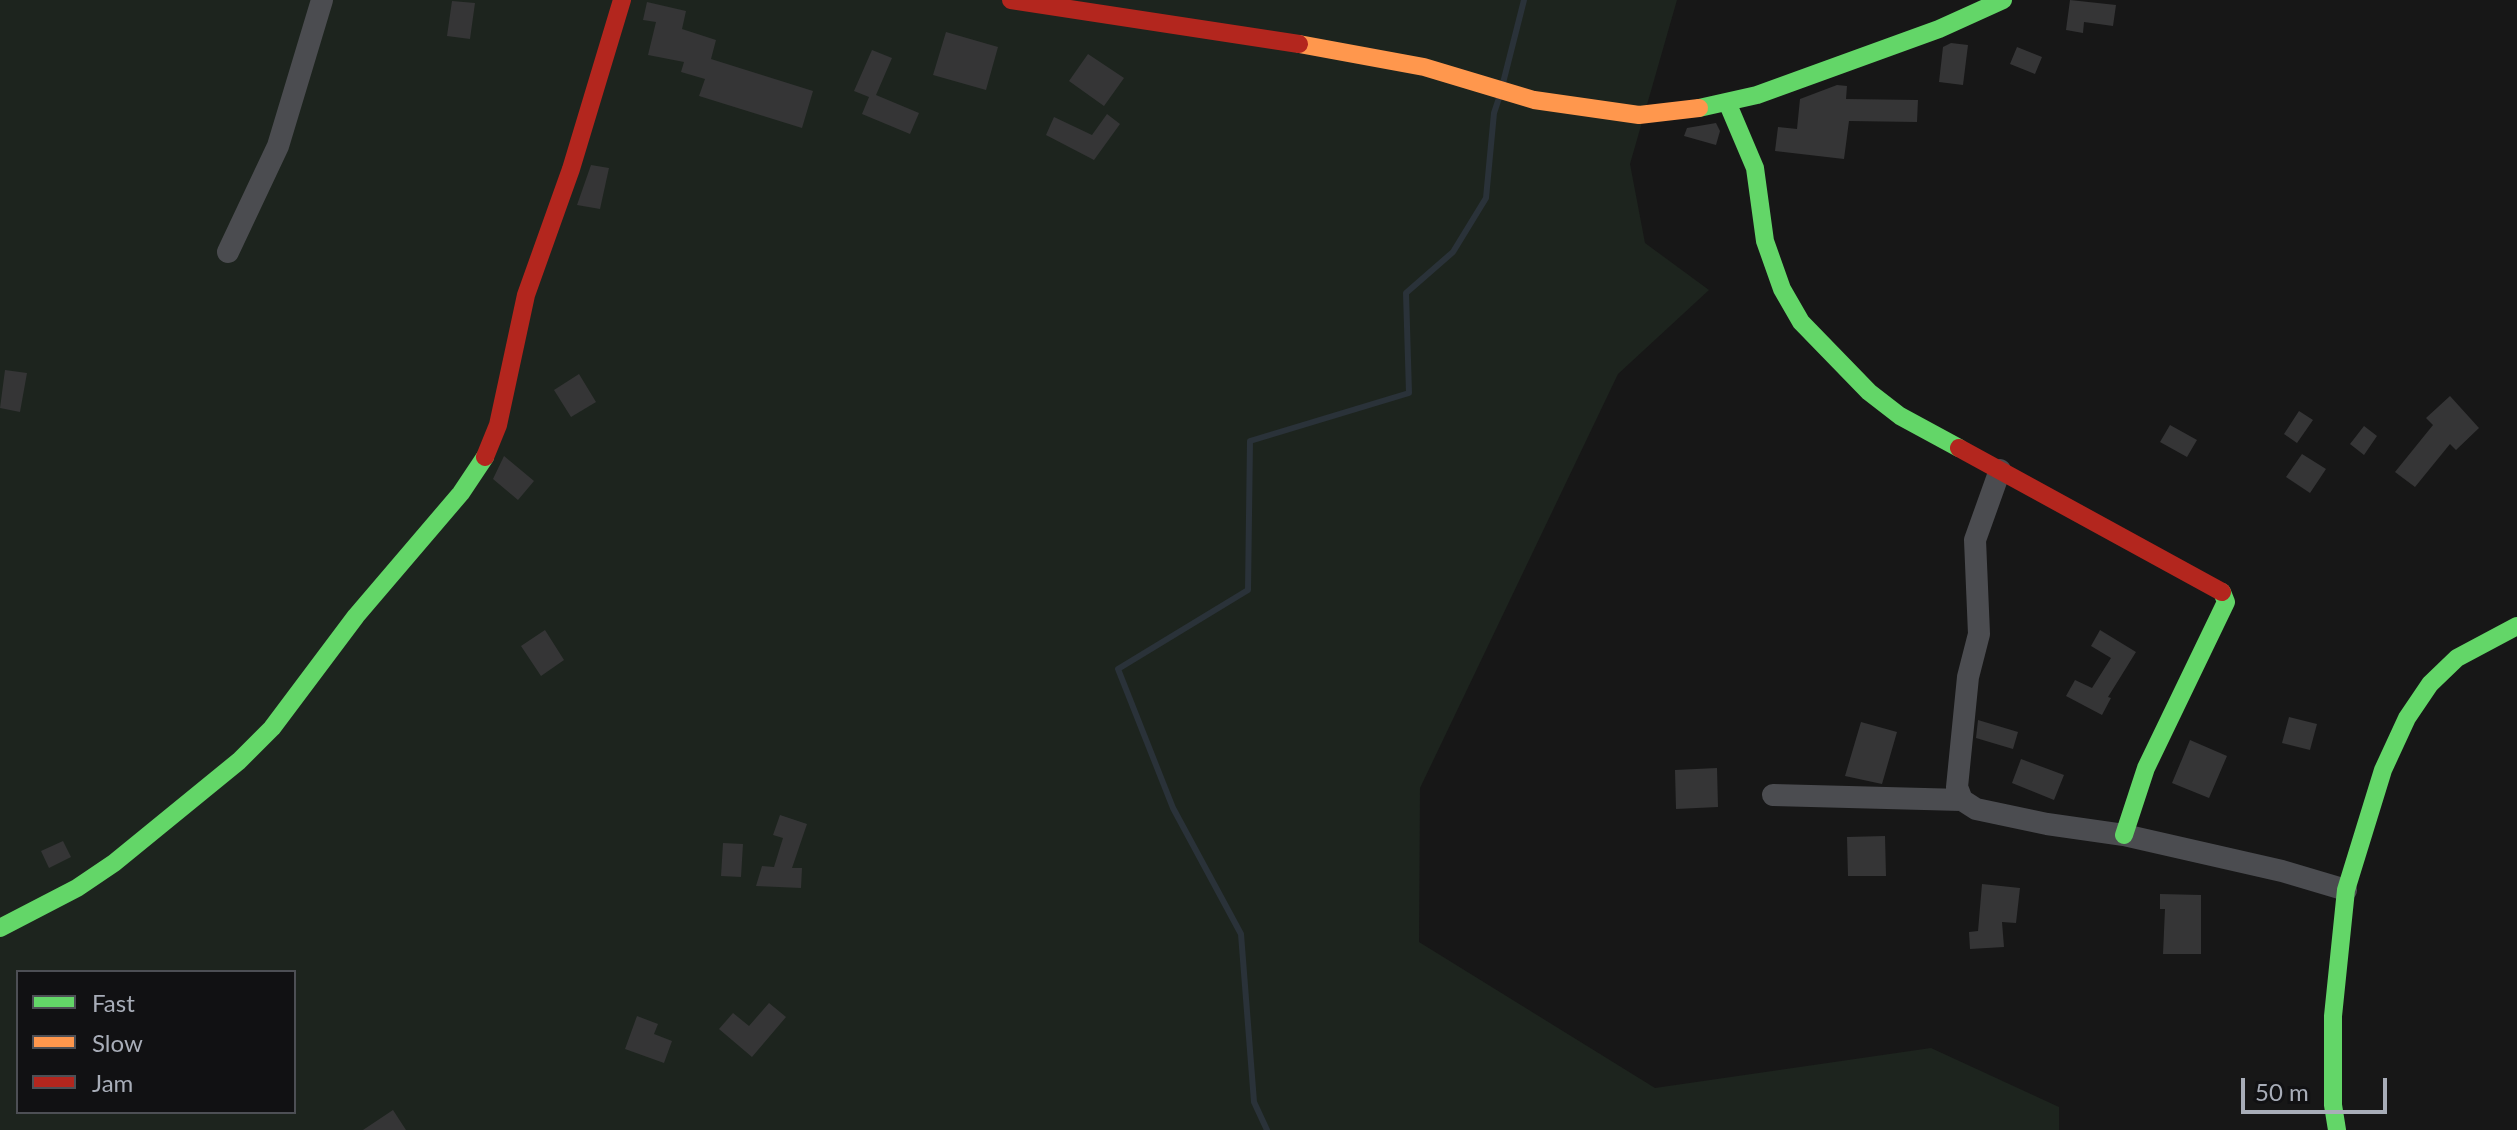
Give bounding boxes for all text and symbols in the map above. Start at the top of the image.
legend [16,970,296,1114]
text: Fast [92,988,135,1017]
text: Slow [92,1028,143,1057]
scale bar [2245,1062,2391,1112]
text: Jam [92,1068,133,1097]
text: 50 m [2255,1077,2309,1106]

